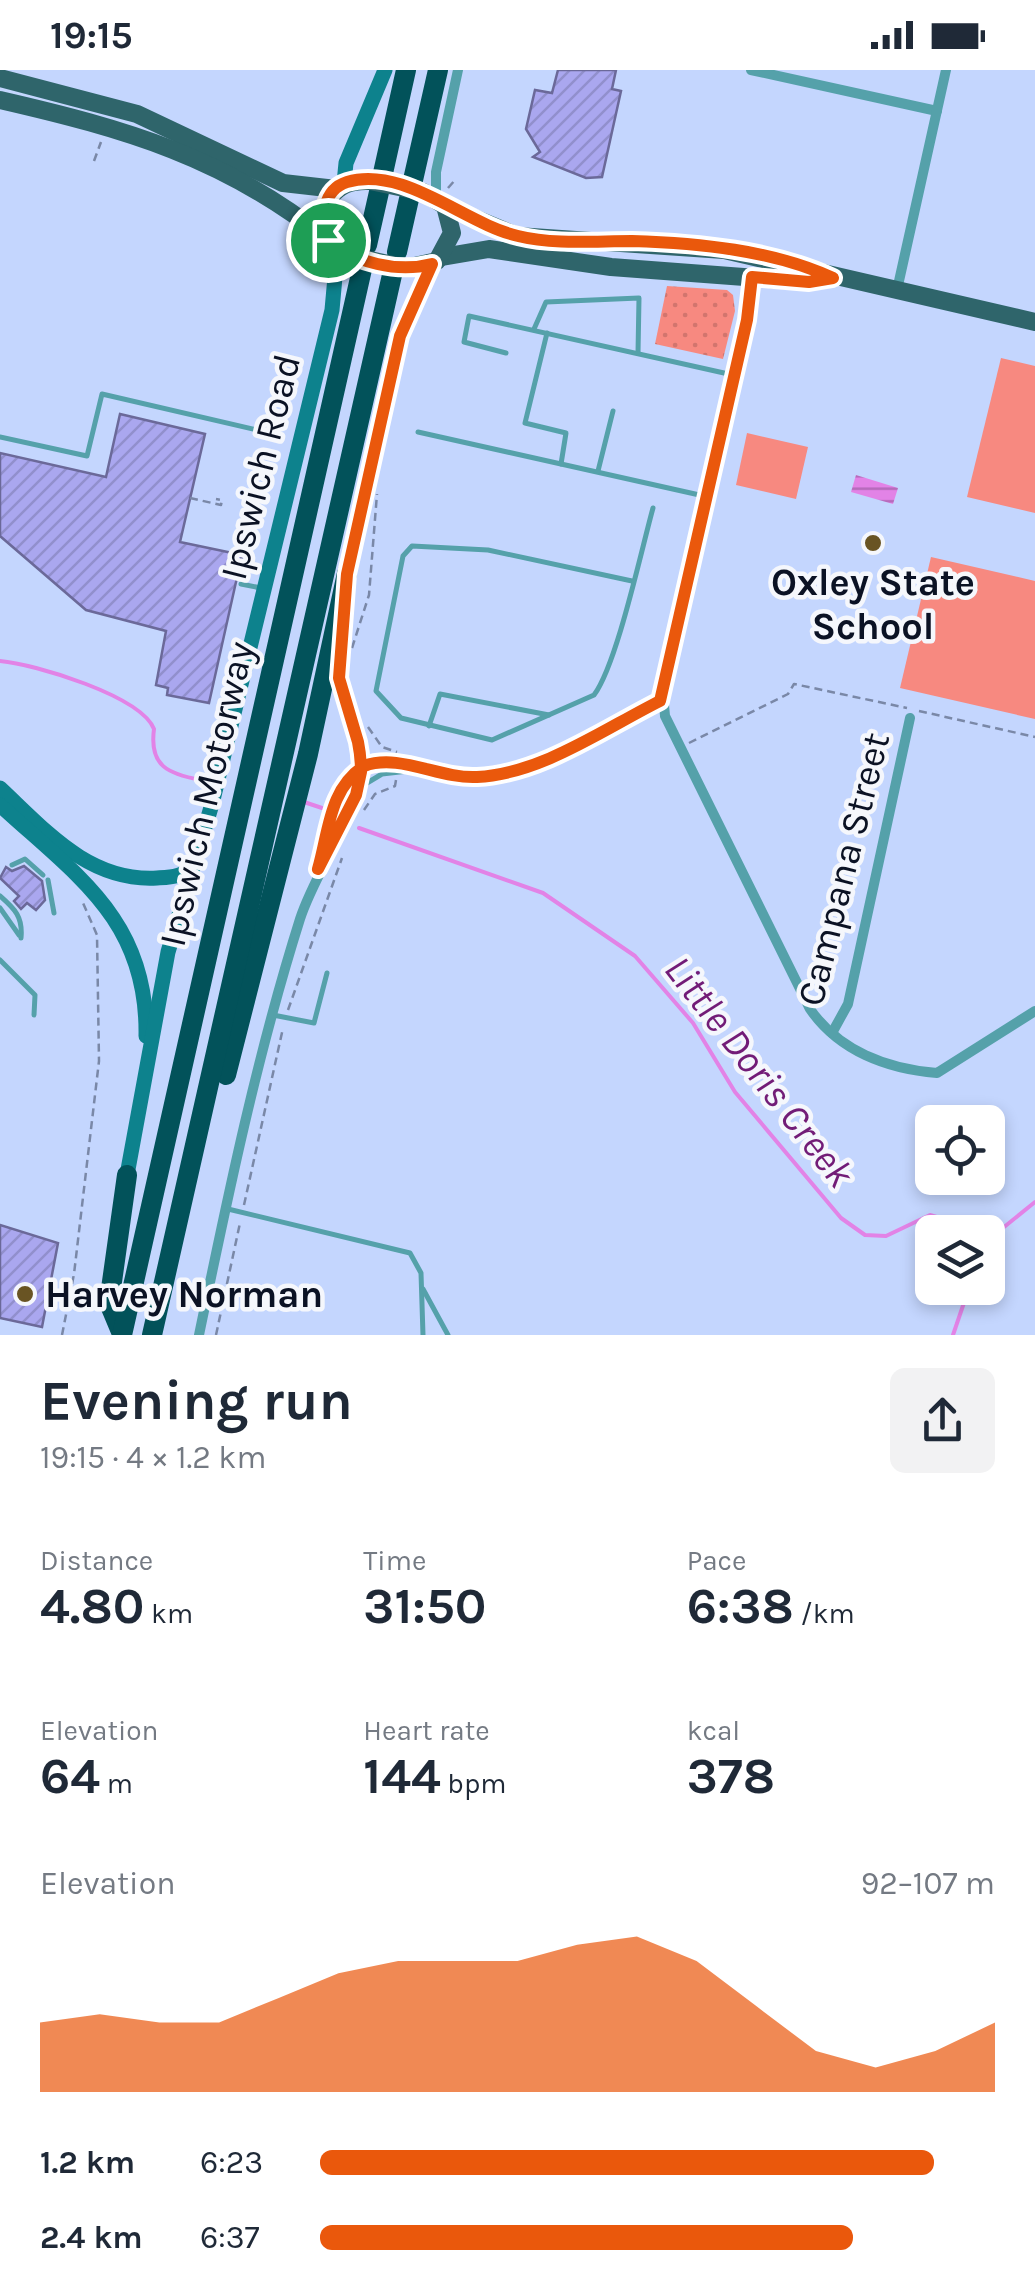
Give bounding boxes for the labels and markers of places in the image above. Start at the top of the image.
pin [286,198,371,283]
marker: Oxley State School [862,532,884,554]
place label: Oxley State School [771,560,975,649]
place label: Harvey Norman [45,1272,323,1317]
marker: Harvey Norman [14,1283,36,1305]

